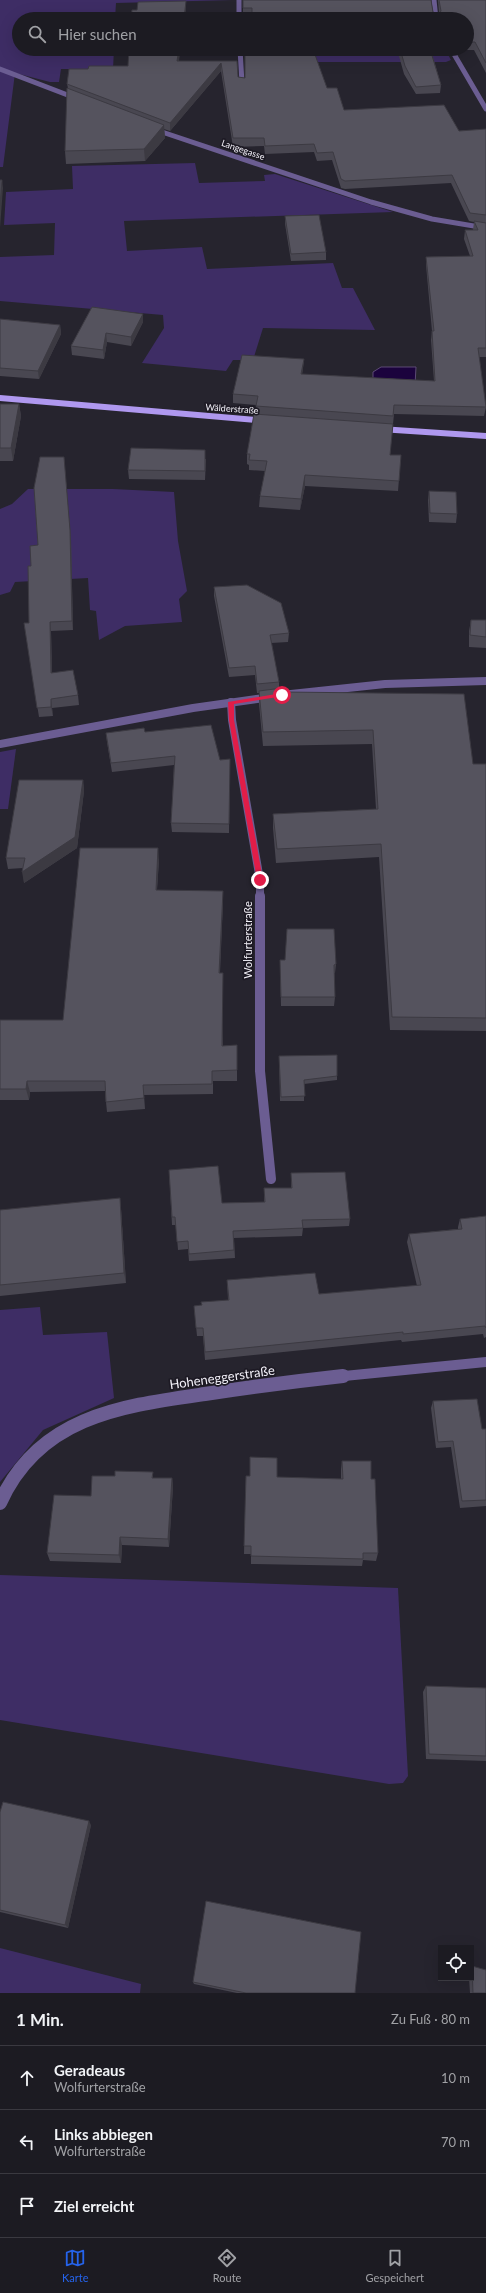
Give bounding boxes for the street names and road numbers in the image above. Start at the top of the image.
street label: Langegasse [220,137,267,162]
street label: Wälderstraße [205,401,259,416]
street label: Wolfurterstraße [241,901,254,979]
street label: Hoheneggerstraße [168,1362,276,1392]

